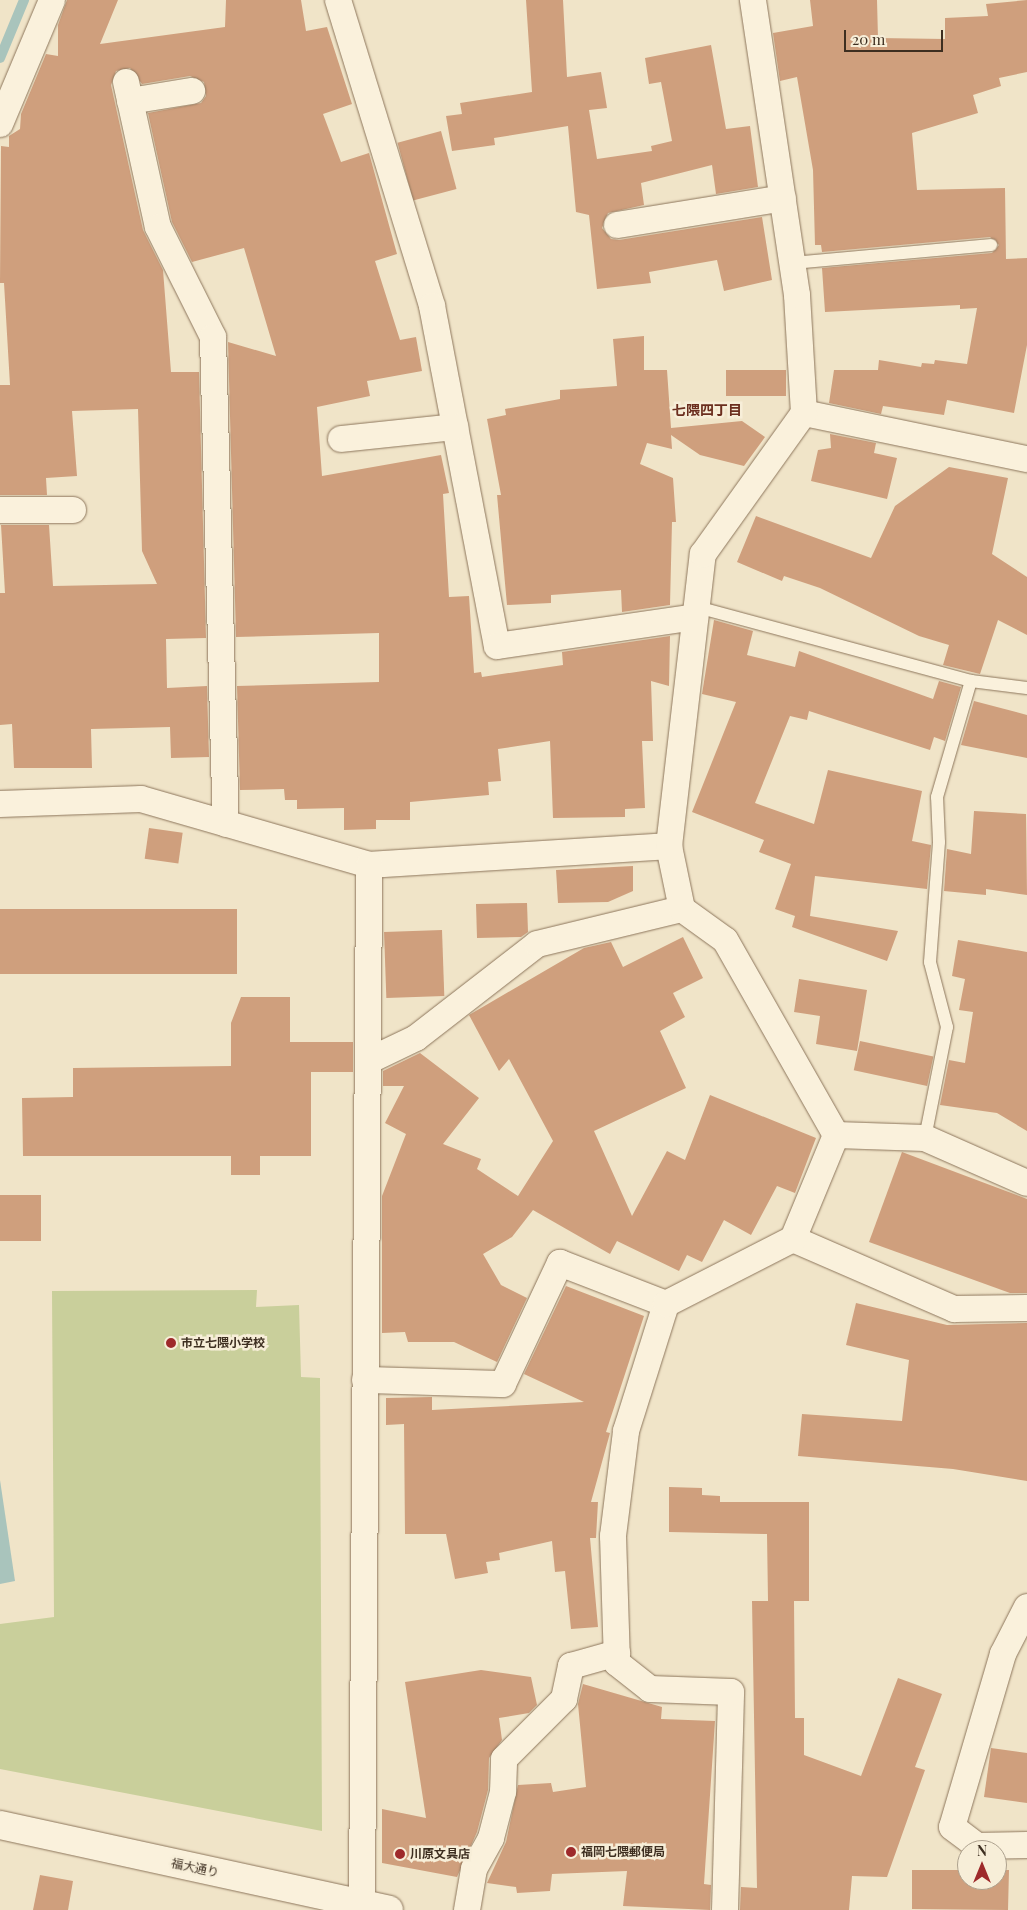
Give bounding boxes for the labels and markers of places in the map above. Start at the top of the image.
place label: 市立七隈小学校 [181,1336,265,1350]
marker: 市立七隈小学校 [165,1337,177,1349]
place label: 福岡七隈郵便局 [581,1845,665,1859]
marker: 福岡七隈郵便局 [565,1846,577,1858]
place label: 川原文具店 [410,1847,470,1861]
marker: 川原文具店 [394,1848,406,1860]

